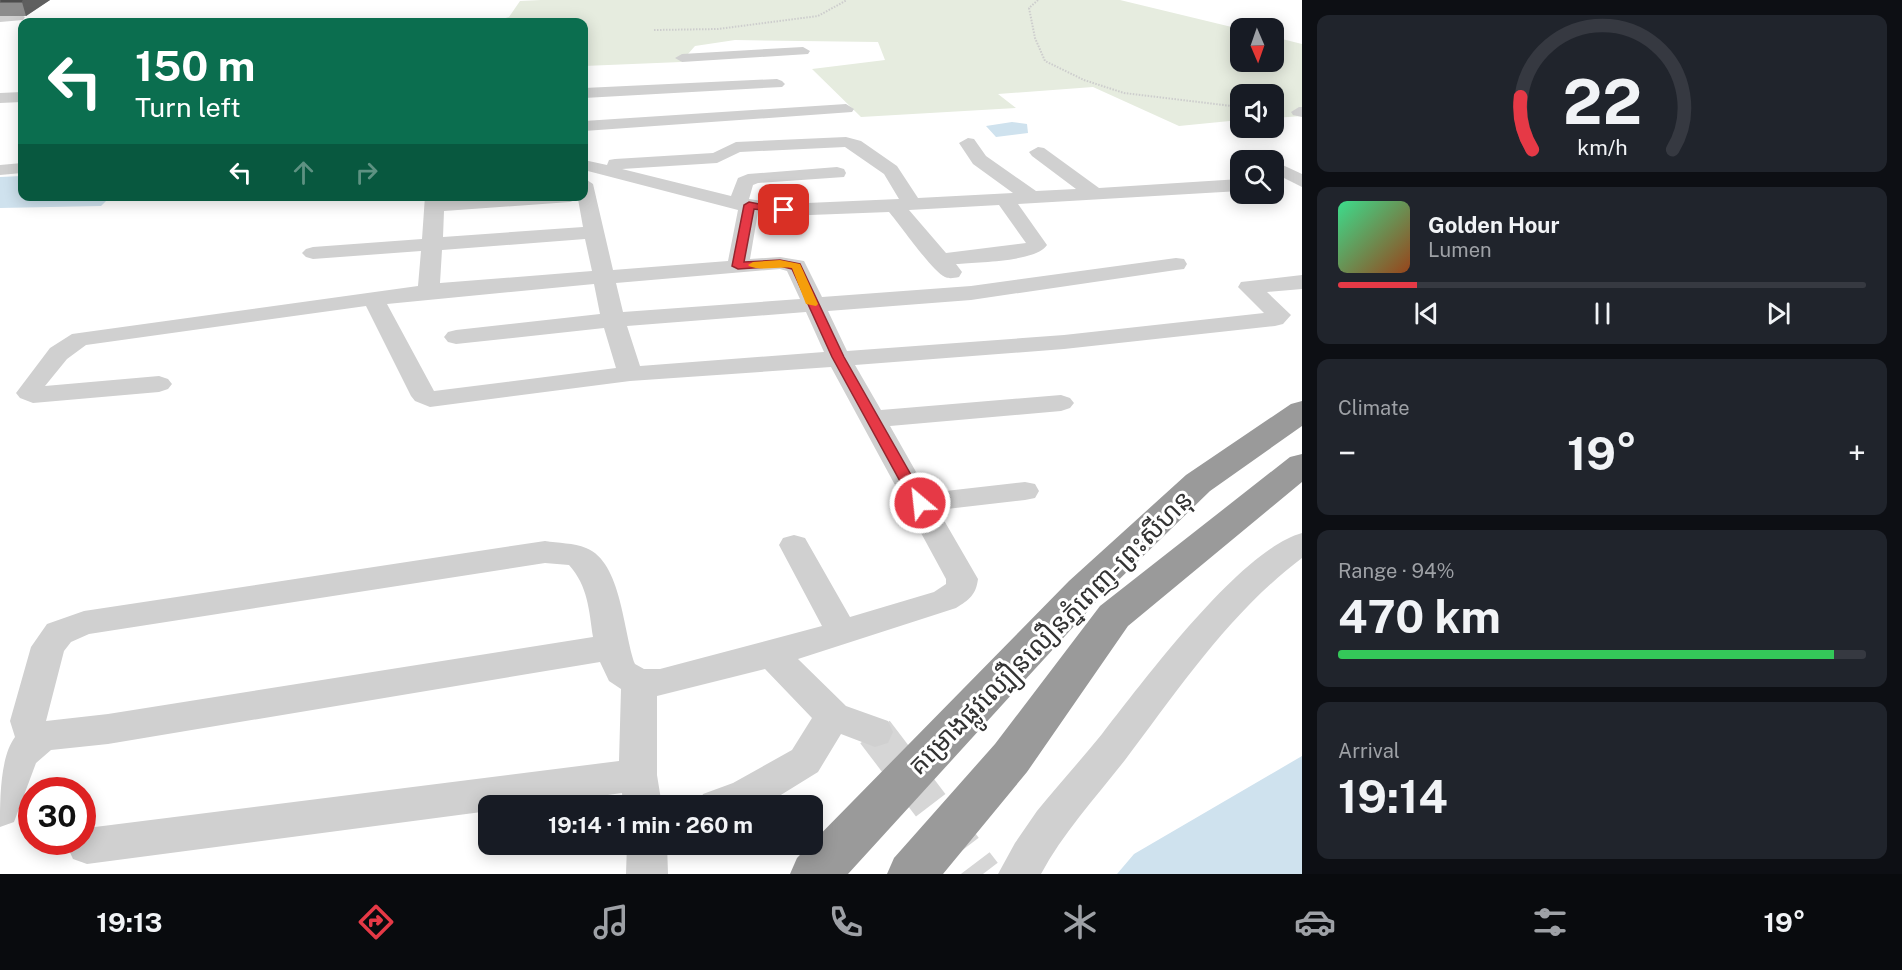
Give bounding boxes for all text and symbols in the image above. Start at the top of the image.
north arrow [1230,18,1284,72]
map controls [1230,18,1284,204]
text: 150 m [135,41,255,90]
icon: left [36,42,114,120]
text: 22 [1562,66,1642,139]
button: sound [1230,84,1284,138]
text: Turn left [135,91,241,123]
text: km/h [1577,136,1627,161]
button: search [1230,150,1284,204]
icon: left [224,156,257,189]
icon: ahead [287,156,320,189]
icon: right [350,156,383,189]
pin [758,184,809,235]
icon: arrive [767,193,800,226]
text: Golden Hour [1428,212,1559,238]
text: Lumen [1428,238,1492,262]
icon: previous [1410,297,1443,330]
icon: pause [1586,297,1619,330]
icon: next [1762,297,1795,330]
text: Climate [1338,396,1410,420]
text: 19° [1567,427,1637,480]
text: − [1338,434,1356,472]
text: + [1848,434,1866,472]
position arrow [888,471,952,535]
street label: គម្រោងផ្លូវល្បឿនលឿនភ្នំពេញ-ព្រះសីហនុ [901,483,1205,787]
text: Range · 94% [1338,559,1455,583]
text: 470 km [1338,590,1501,643]
text: Arrival [1338,739,1400,763]
text: 19:14 [1338,770,1448,823]
speed limit sign: 30 [18,777,96,855]
text: 19:14 · 1 min · 260 m [548,812,753,838]
icon: directions [355,901,397,943]
icon: music [590,901,632,943]
icon: phone [825,901,867,943]
icon: climate [1059,901,1101,943]
icon: car [1294,901,1336,943]
icon: filters [1529,901,1571,943]
text: 19:13 [96,906,162,938]
text: 19° [1763,906,1806,938]

